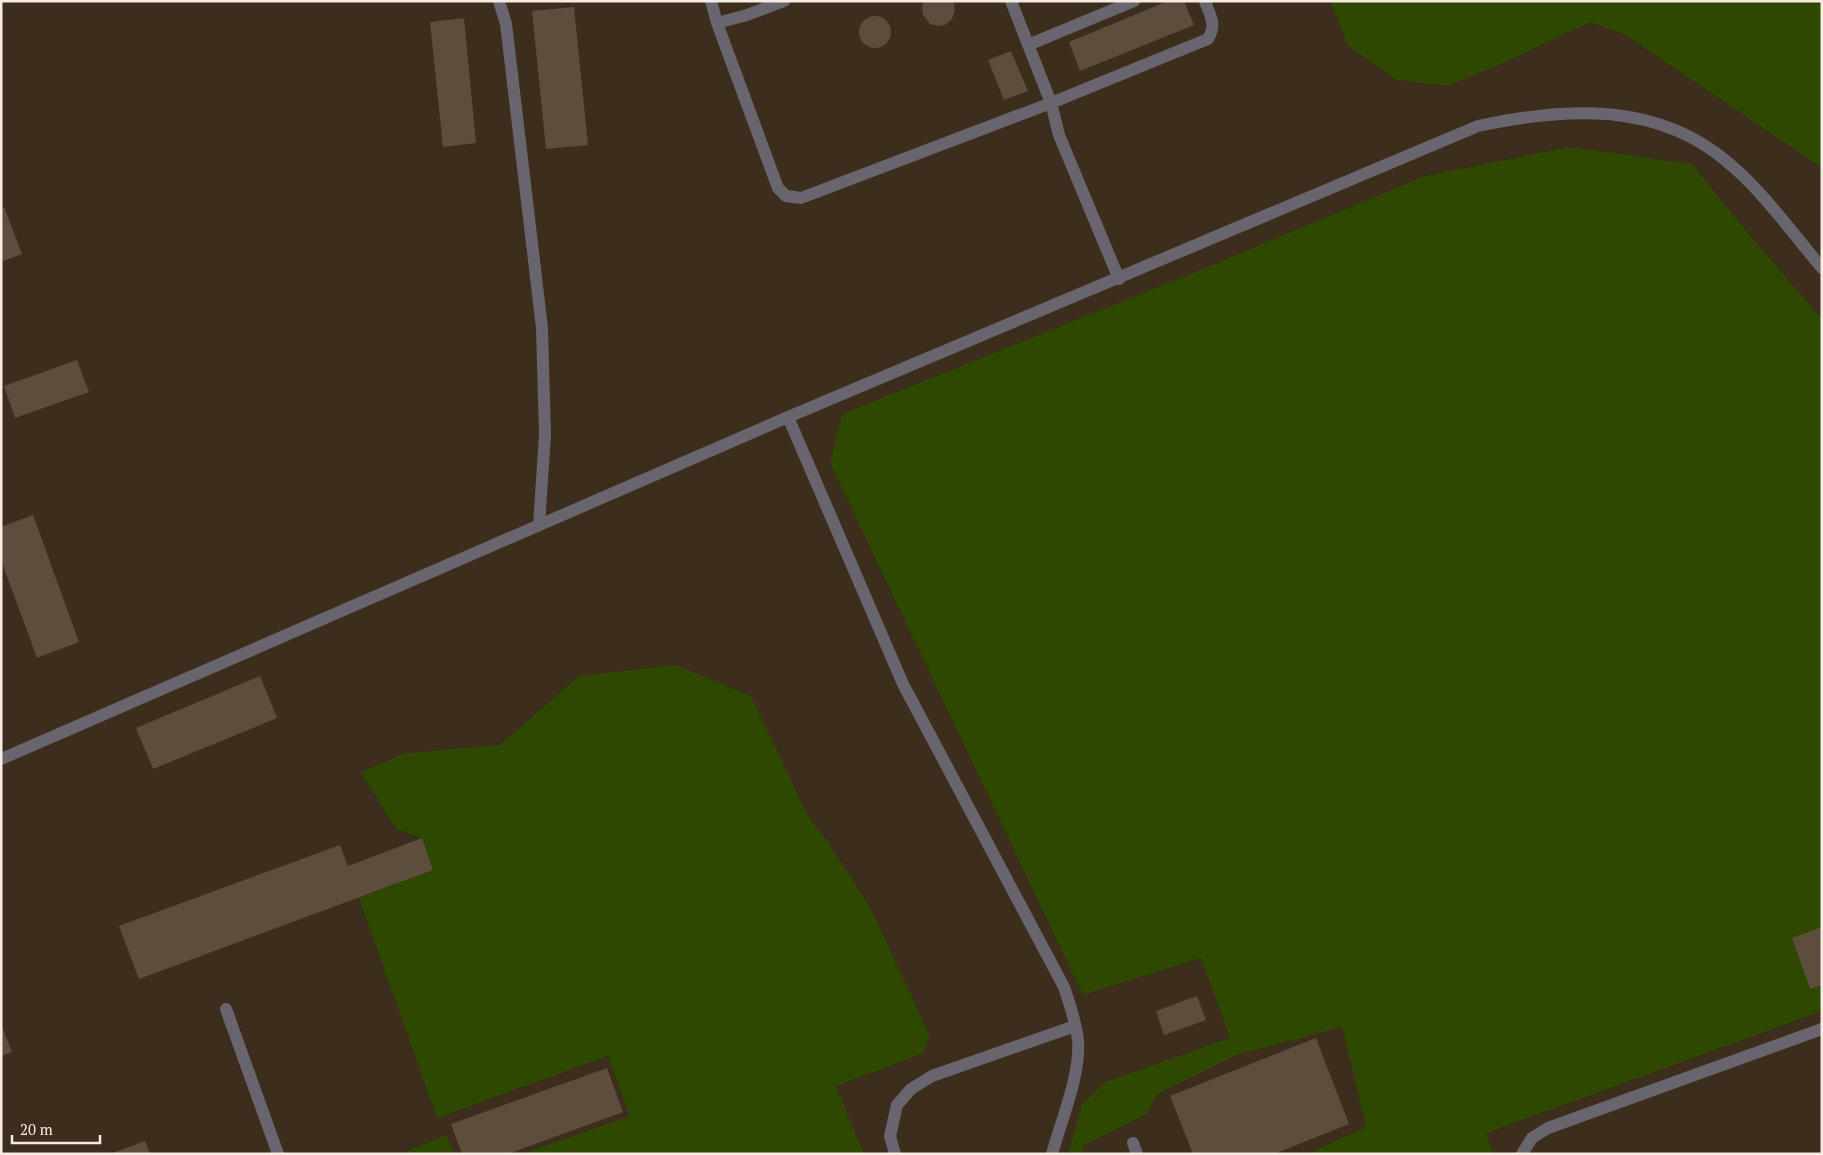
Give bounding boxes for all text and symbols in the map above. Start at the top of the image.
scale bar [12,1112,100,1144]
text: 20 m [20,1119,53,1139]

